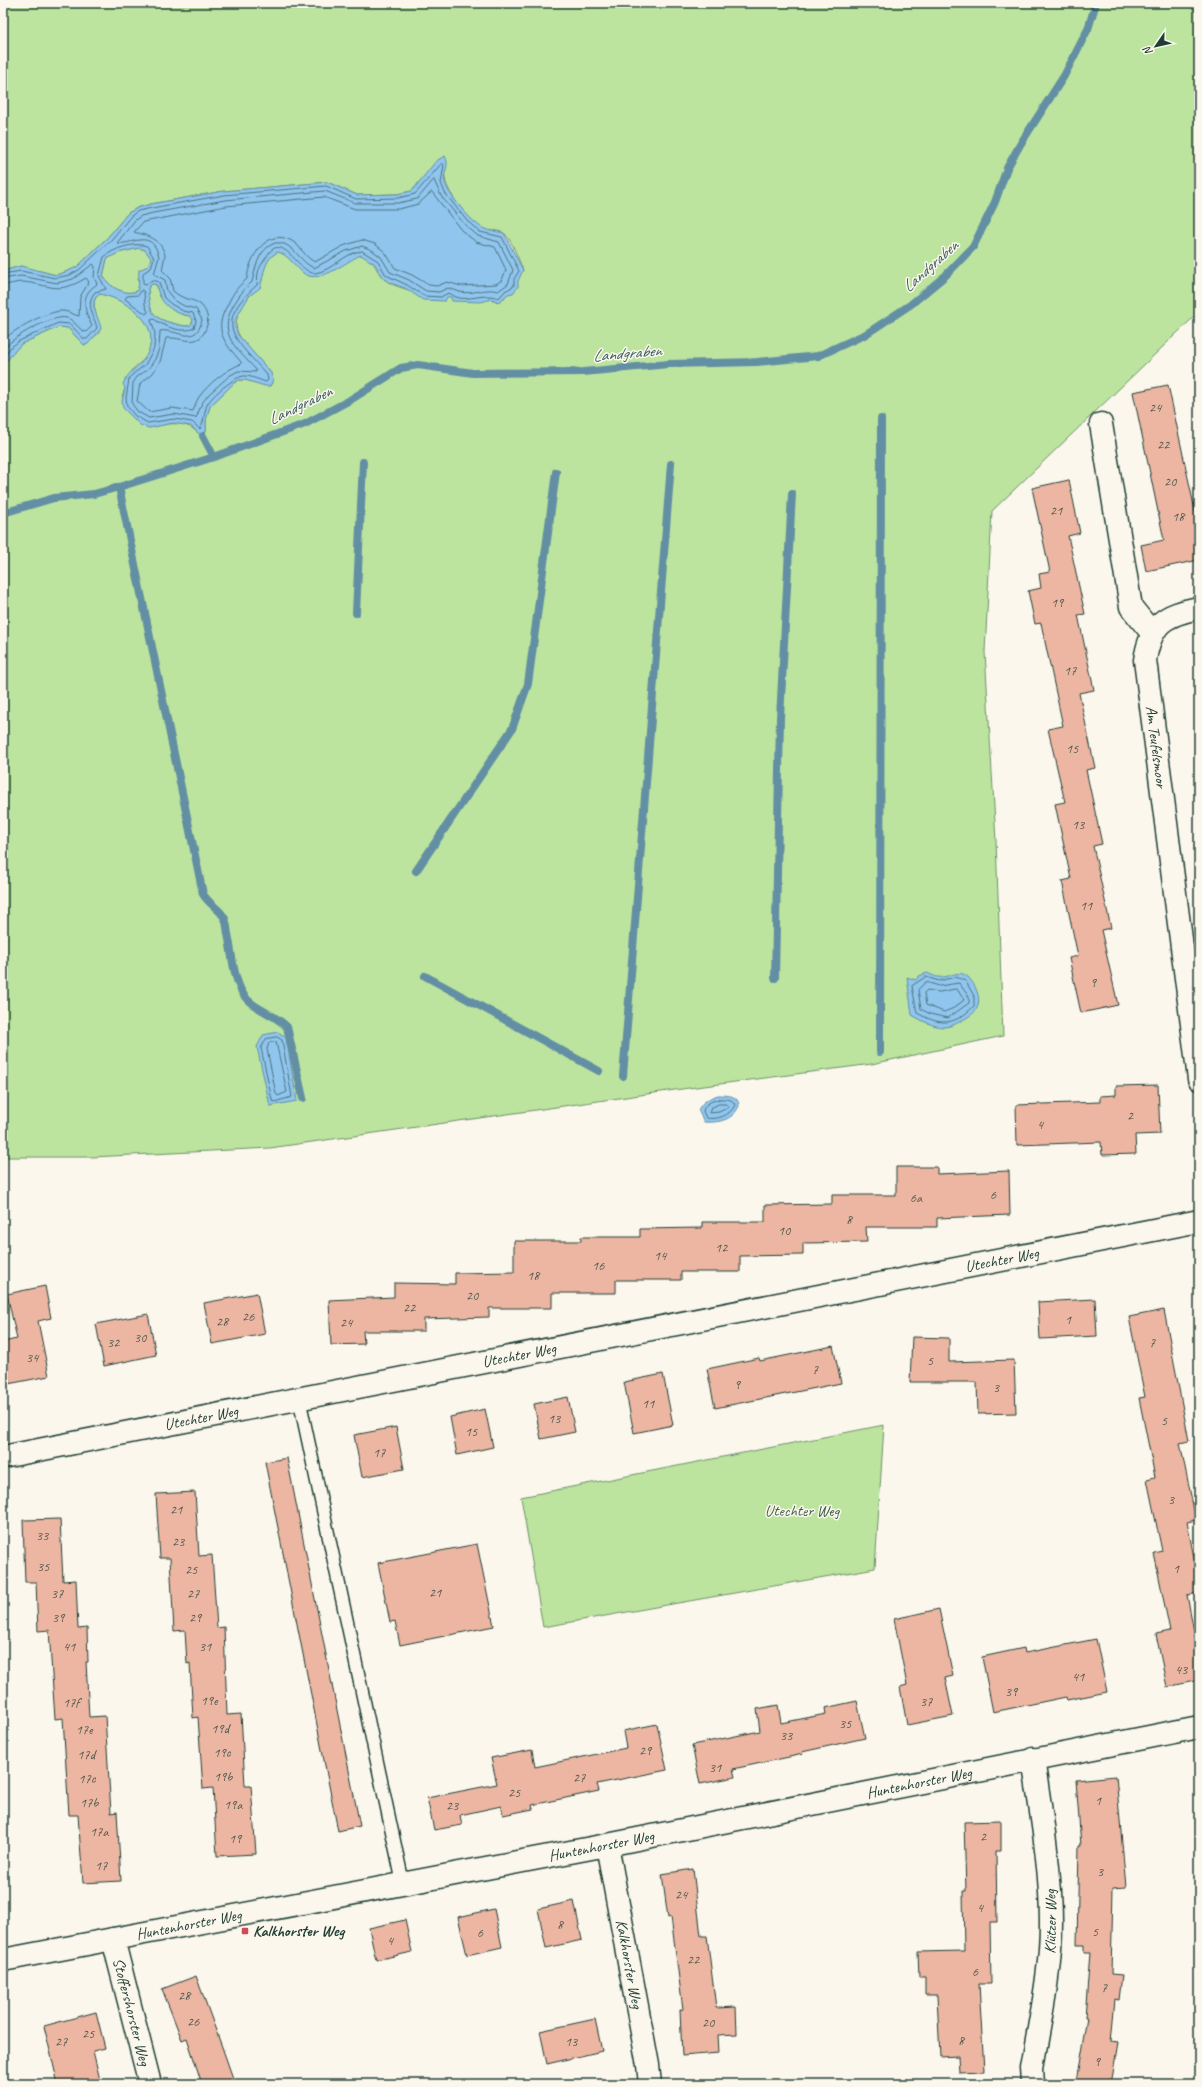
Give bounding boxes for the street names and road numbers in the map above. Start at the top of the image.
street label: Am Teufelsmoor [1141,704,1172,790]
street label: Utechter Weg [963,1243,1041,1277]
street label: Utechter Weg [481,1338,559,1372]
street label: Utechter Weg [163,1401,241,1435]
street label: Huntenhorster Weg [865,1762,975,1803]
street label: Huntenhorster Weg [547,1826,657,1866]
street label: Klützer Weg [1040,1887,1061,1954]
street label: Huntenhorster Weg [134,1905,244,1944]
street label: Kalkhorster Weg [611,1918,647,2011]
street label: Stoffershorster Weg [108,1956,155,2069]

